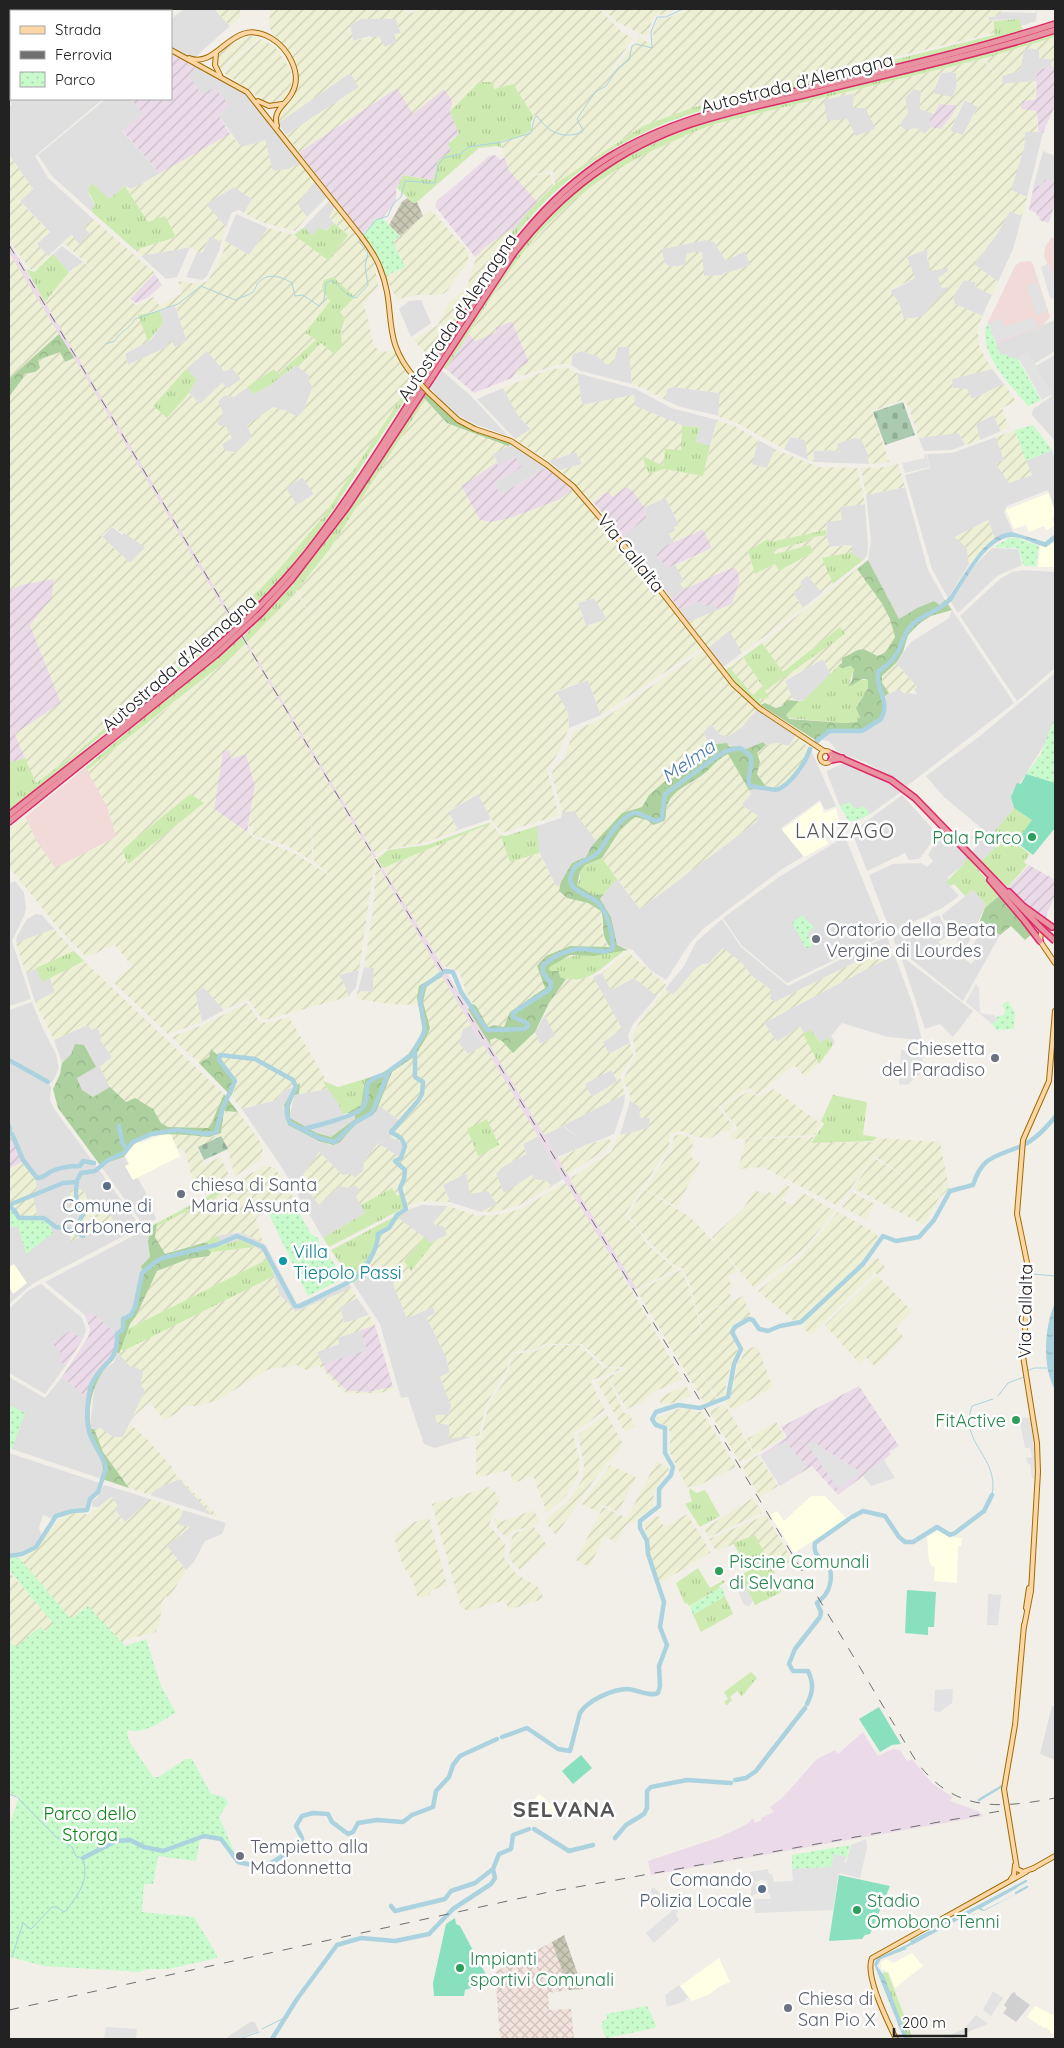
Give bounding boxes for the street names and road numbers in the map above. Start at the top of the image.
street label: Autostrada d'Alemagna [698,48,896,118]
street label: Autostrada d'Alemagna [392,229,522,405]
street label: Via Callalta [592,509,670,597]
street label: Autostrada d'Alemagna [97,590,261,736]
street label: Via Callalta [1013,1264,1037,1358]

